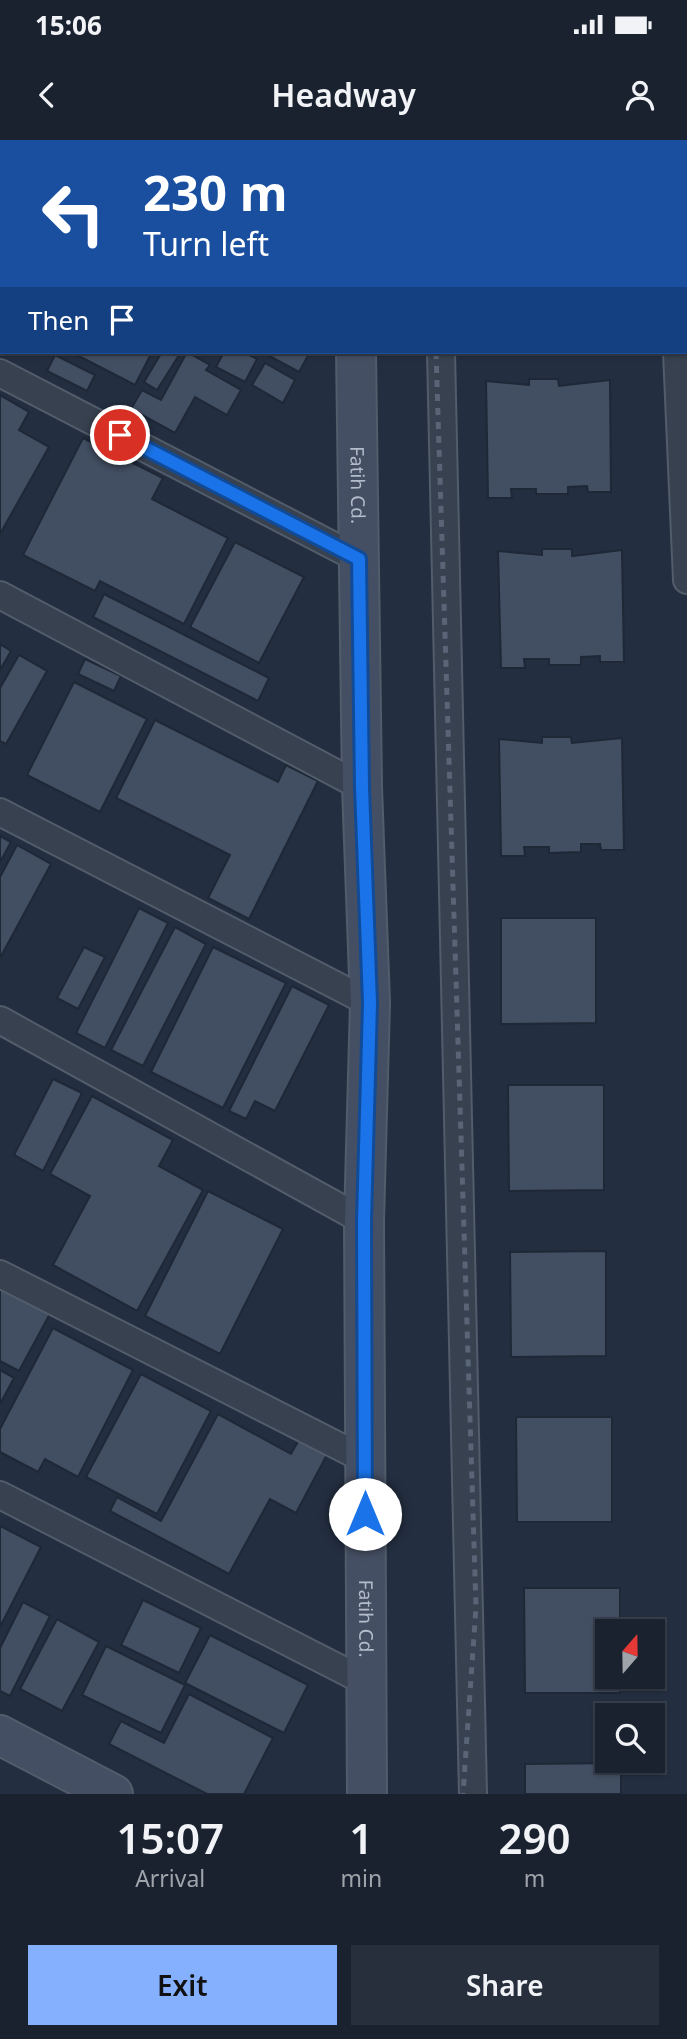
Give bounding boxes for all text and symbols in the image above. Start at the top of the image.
text: 15:06 [35,7,102,43]
text: Headway [271,73,416,116]
icon: back [28,76,66,114]
icon: person [621,76,659,114]
text: 230 m [143,159,288,225]
icon: left [28,168,119,259]
text: Turn left [143,222,269,265]
icon: arrive [103,301,141,339]
text: Then [28,302,89,338]
pin [90,405,150,465]
icon: arrive [101,416,139,454]
street label: Fatih Cd. [344,446,371,524]
position arrow [328,1477,402,1551]
street label: Fatih Cd. [353,1580,379,1658]
north arrow [595,1619,665,1689]
map controls [595,1619,665,1773]
button: search [595,1703,665,1773]
text: 15:07 [116,1809,224,1866]
text: 1 [349,1809,373,1866]
text: 290 [499,1809,571,1866]
text: Arrival [135,1862,205,1894]
text: min [340,1862,382,1894]
text: m [524,1862,545,1894]
button: Exit [28,1945,337,2025]
button: Share [351,1945,659,2025]

